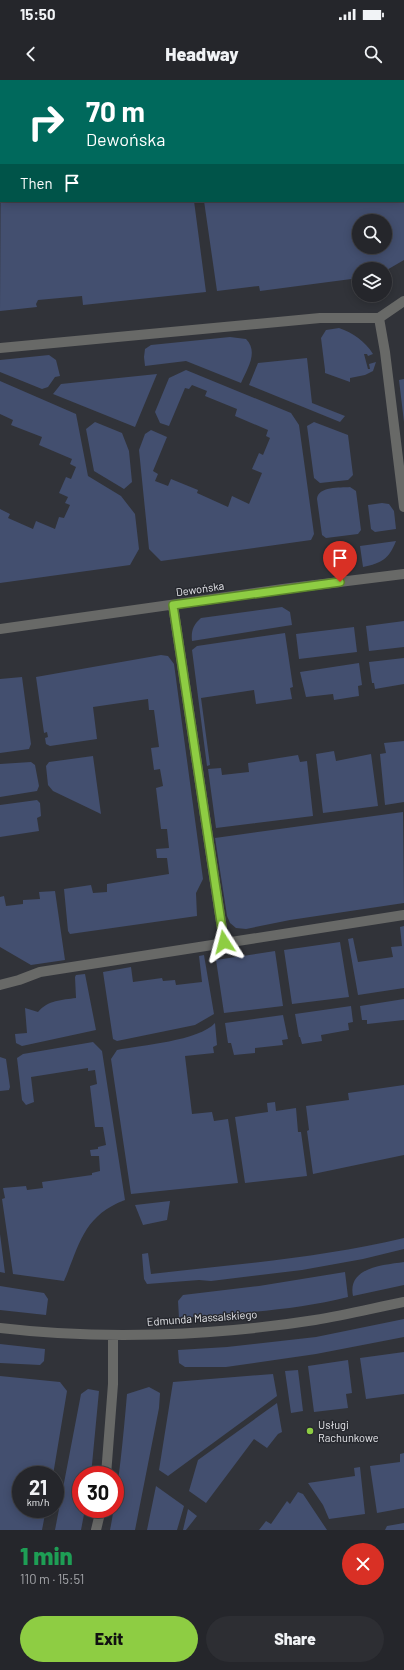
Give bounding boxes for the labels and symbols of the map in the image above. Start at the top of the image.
pin [323,541,357,582]
street label: Dewońska [175,579,225,598]
position arrow [203,921,245,963]
street label: Edmunda Massalskiego [146,1307,258,1328]
place label: Usługi Rachunkowe [318,1418,379,1444]
marker: Usługi Rachunkowe [305,1426,315,1436]
speed limit sign: 30 [72,1466,124,1518]

